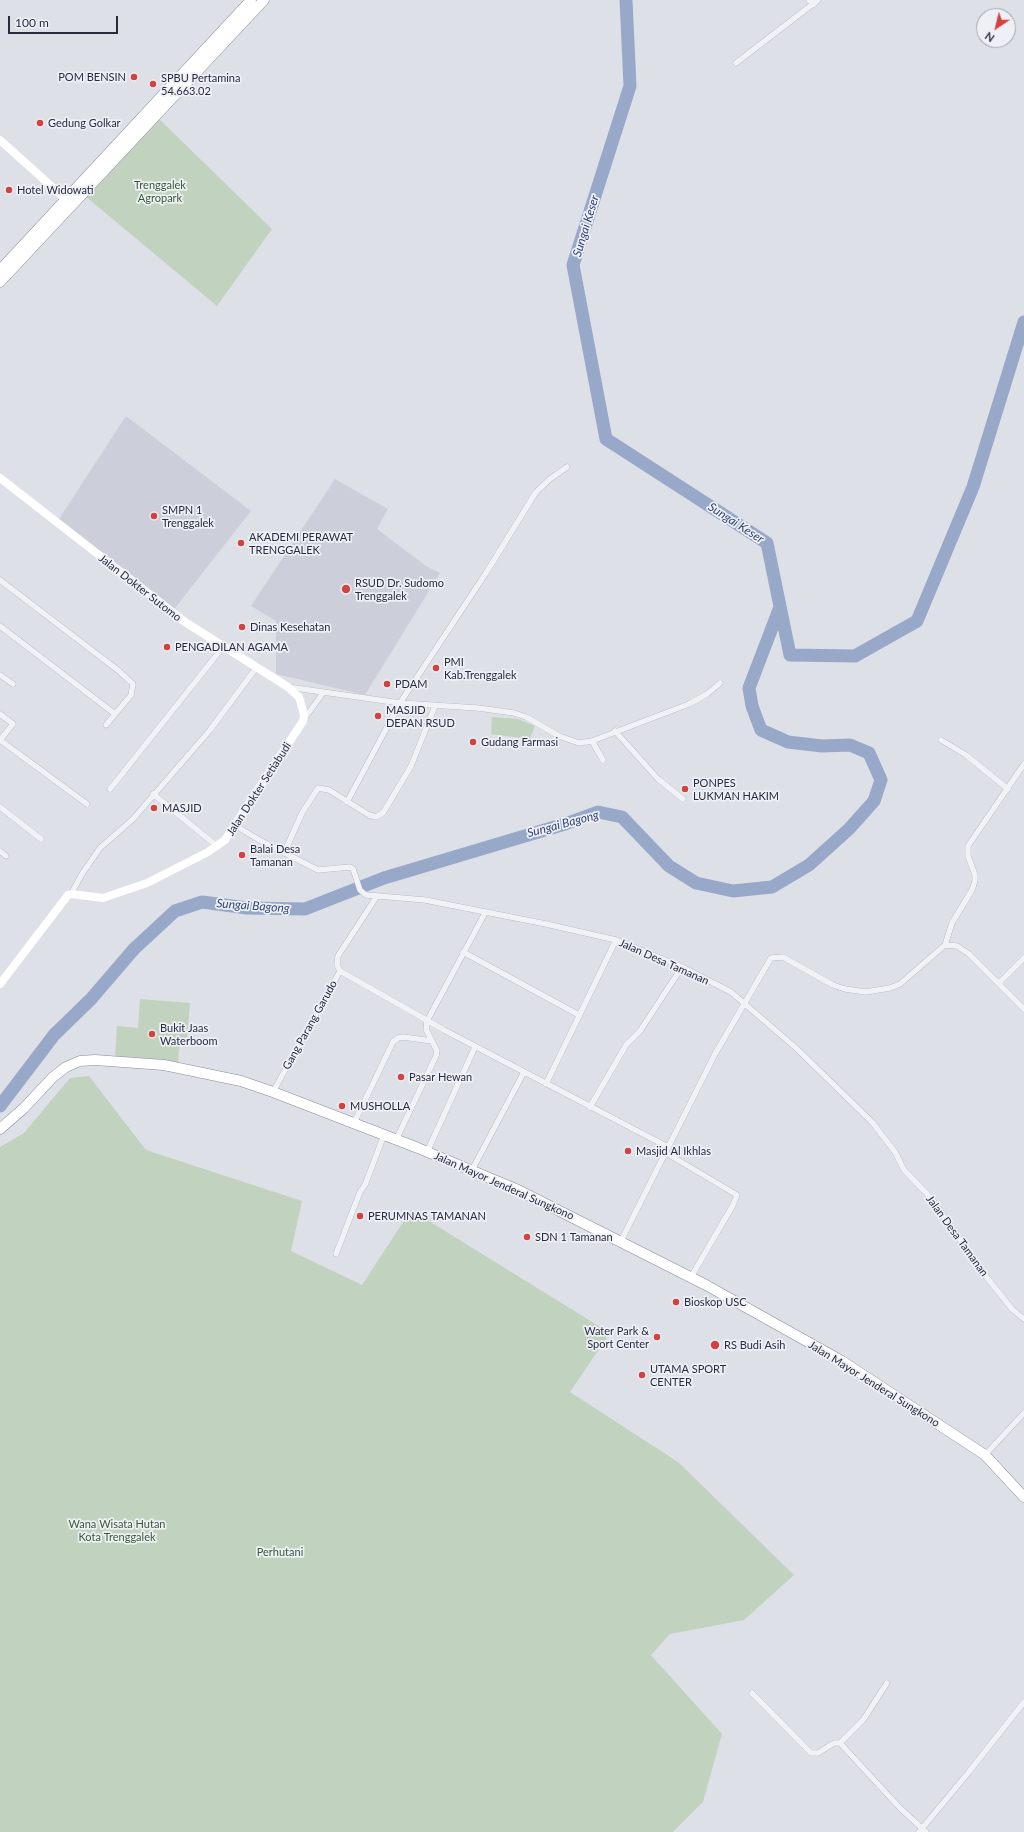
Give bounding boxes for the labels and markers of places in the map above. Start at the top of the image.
place label: POM BENSIN [58,70,126,84]
place label: SPBU Pertamina 54.663.02 [161,71,240,97]
marker: POM BENSIN [129,72,139,82]
marker: SPBU Pertamina 54.663.02 [148,79,158,89]
place label: Gedung Golkar [48,116,121,130]
marker: Gedung Golkar [35,118,45,128]
place label: Hotel Widowati [17,183,94,197]
marker: Hotel Widowati [4,185,14,195]
place label: SMPN 1 Trenggalek [162,503,214,529]
marker: SMPN 1 Trenggalek [149,511,159,521]
place label: AKADEMI PERAWAT TRENGGALEK [249,530,353,556]
marker: AKADEMI PERAWAT TRENGGALEK [236,538,246,548]
place label: RSUD Dr. Sudomo Trenggalek [355,576,444,602]
marker: RSUD Dr. Sudomo Trenggalek [340,583,352,595]
place label: Dinas Kesehatan [250,620,330,634]
marker: Dinas Kesehatan [237,622,247,632]
place label: PENGADILAN AGAMA [175,640,288,654]
marker: PENGADILAN AGAMA [162,642,172,652]
place label: PMI Kab.Trenggalek [444,655,517,681]
marker: PMI Kab.Trenggalek [431,663,441,673]
place label: PDAM [395,677,427,691]
marker: PDAM [382,679,392,689]
place label: MASJID DEPAN RSUD [386,703,455,729]
marker: MASJID DEPAN RSUD [373,711,383,721]
place label: Gudang Farmasi [481,735,558,749]
marker: Gudang Farmasi [468,737,478,747]
place label: PONPES LUKMAN HAKIM [693,776,779,802]
marker: PONPES LUKMAN HAKIM [680,784,690,794]
place label: MASJID [162,801,202,815]
marker: MASJID [149,803,159,813]
place label: Balai Desa Tamanan [250,842,300,868]
marker: Balai Desa Tamanan [237,850,247,860]
place label: Bukit Jaas Waterboom [160,1021,218,1047]
marker: Bukit Jaas Waterboom [147,1029,157,1039]
place label: Pasar Hewan [409,1070,472,1084]
marker: Pasar Hewan [396,1072,406,1082]
place label: MUSHOLLA [350,1099,410,1113]
marker: MUSHOLLA [337,1101,347,1111]
place label: Masjid Al Ikhlas [636,1144,711,1158]
marker: Masjid Al Ikhlas [623,1146,633,1156]
place label: PERUMNAS TAMANAN [368,1209,486,1223]
marker: PERUMNAS TAMANAN [355,1211,365,1221]
place label: SDN 1 Tamanan [535,1230,613,1244]
marker: SDN 1 Tamanan [522,1232,532,1242]
place label: Bioskop USC [684,1295,747,1309]
marker: Bioskop USC [671,1297,681,1307]
place label: Water Park & Sport Center [584,1324,649,1350]
marker: Water Park & Sport Center [652,1332,662,1342]
place label: RS Budi Asih [724,1338,785,1352]
marker: RS Budi Asih [709,1339,721,1351]
place label: UTAMA SPORT CENTER [650,1362,726,1388]
marker: UTAMA SPORT CENTER [637,1370,647,1380]

